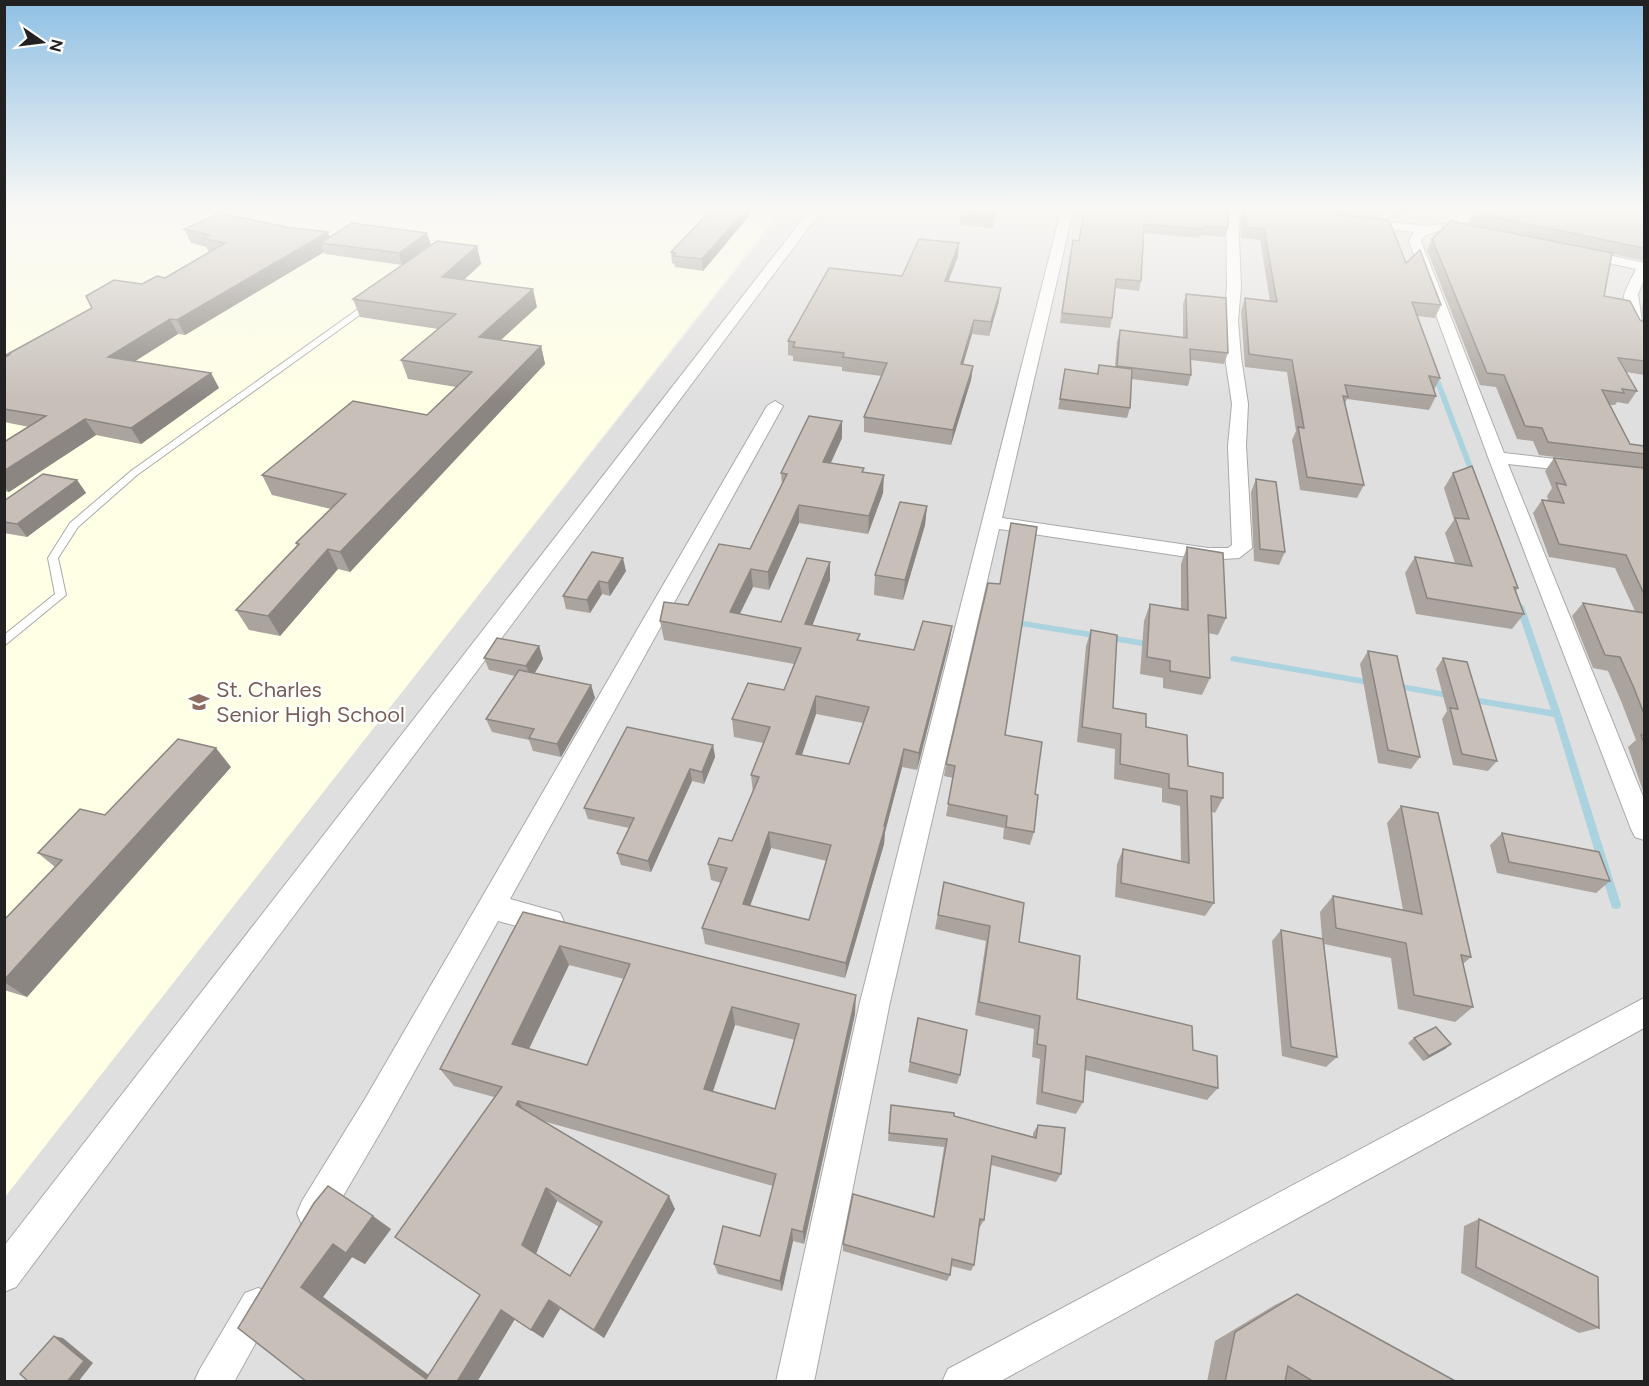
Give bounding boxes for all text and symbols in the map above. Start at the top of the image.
north arrow [12,12,72,72]
text: N [45,37,67,54]
place label: St. Charles Senior High School [216,676,405,728]
school or university icon: St. Charles Senior High School [187,690,211,714]

